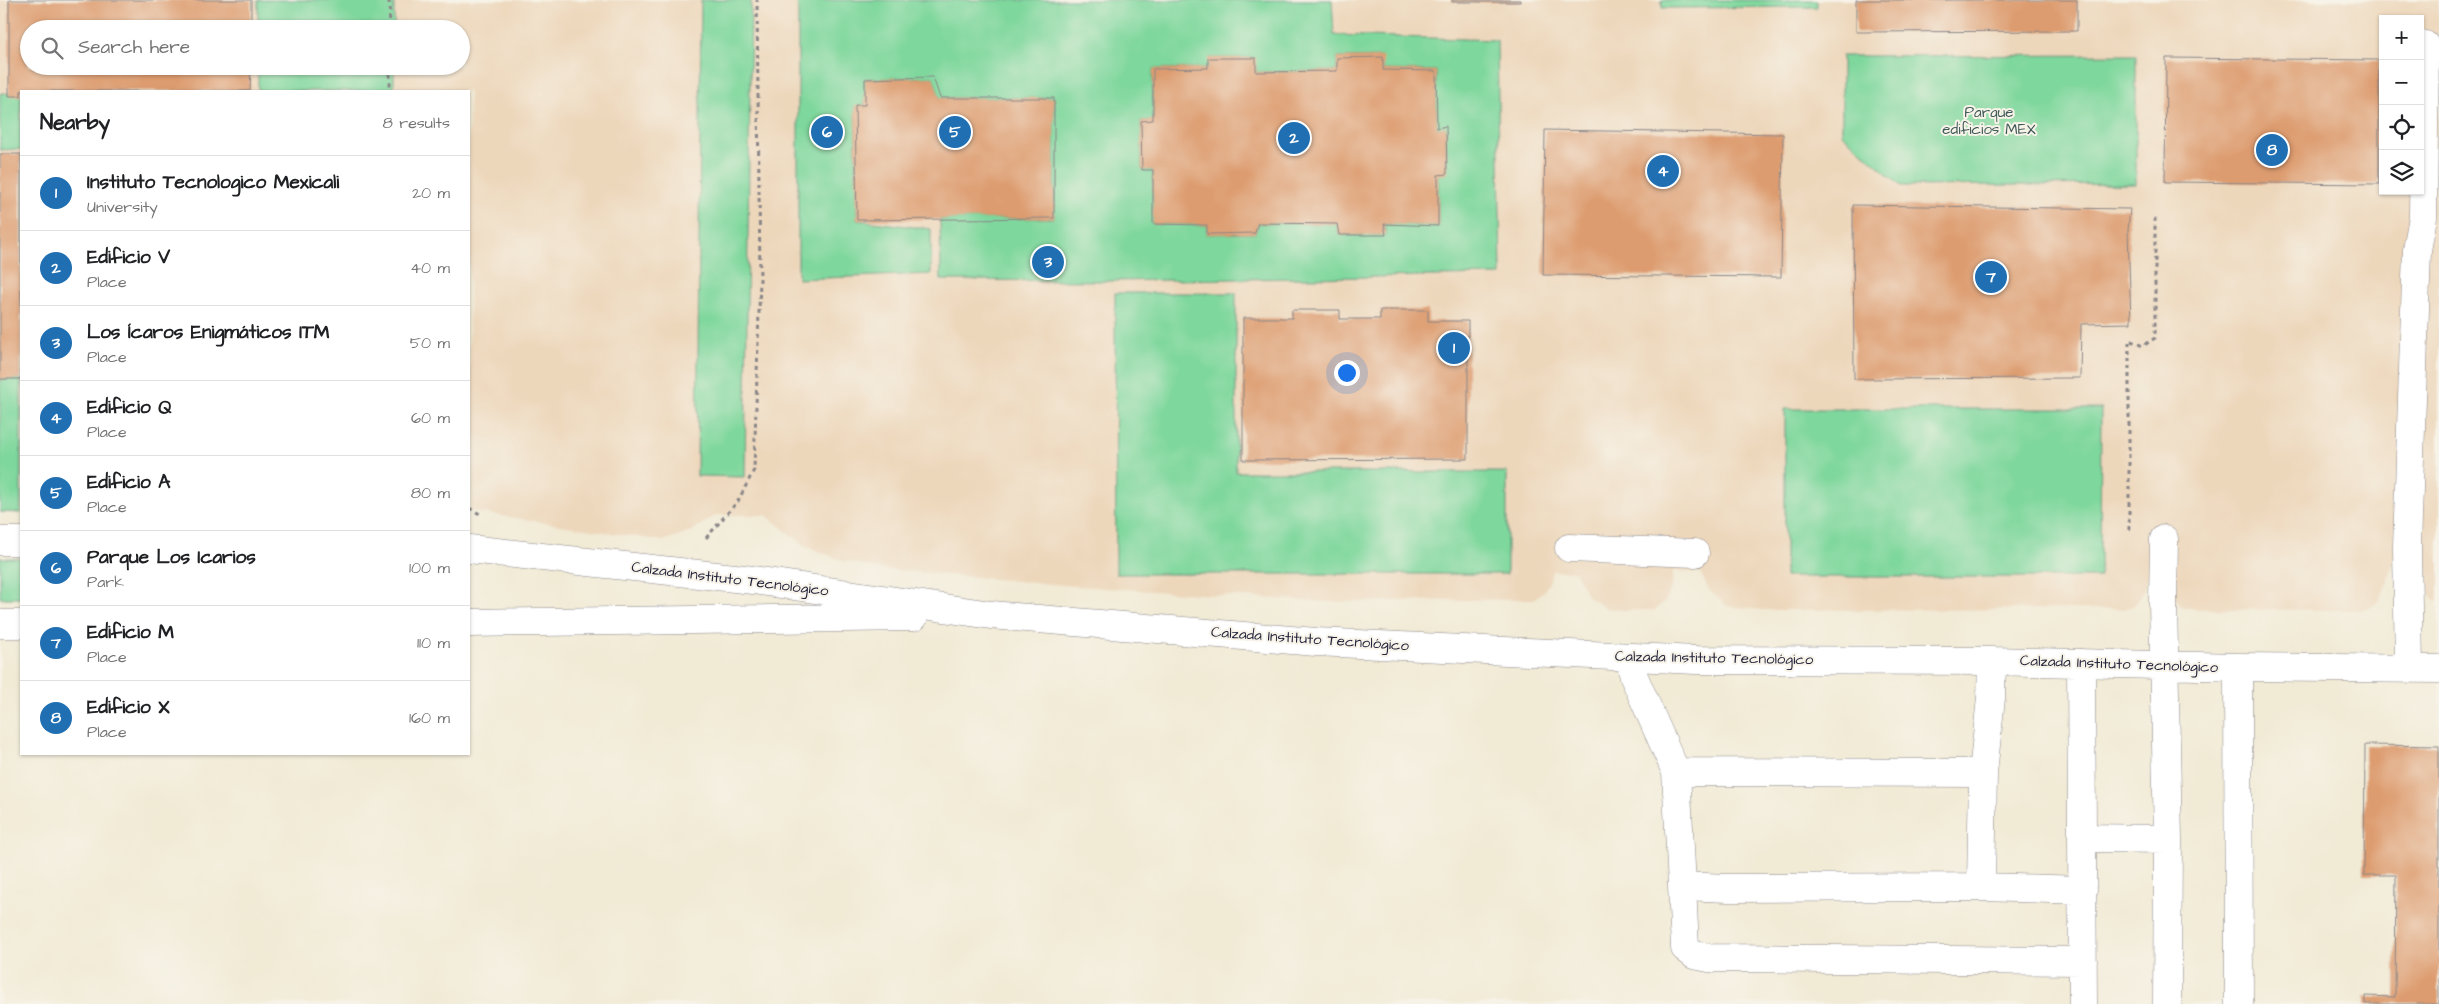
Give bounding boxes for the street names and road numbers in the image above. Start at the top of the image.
street label: Calzada Instituto Tecnológico [630,556,830,603]
street label: Calzada Instituto Tecnológico [1210,622,1410,657]
street label: Calzada Instituto Tecnológico [1615,646,1814,671]
street label: Calzada Instituto Tecnológico [2019,650,2219,679]

